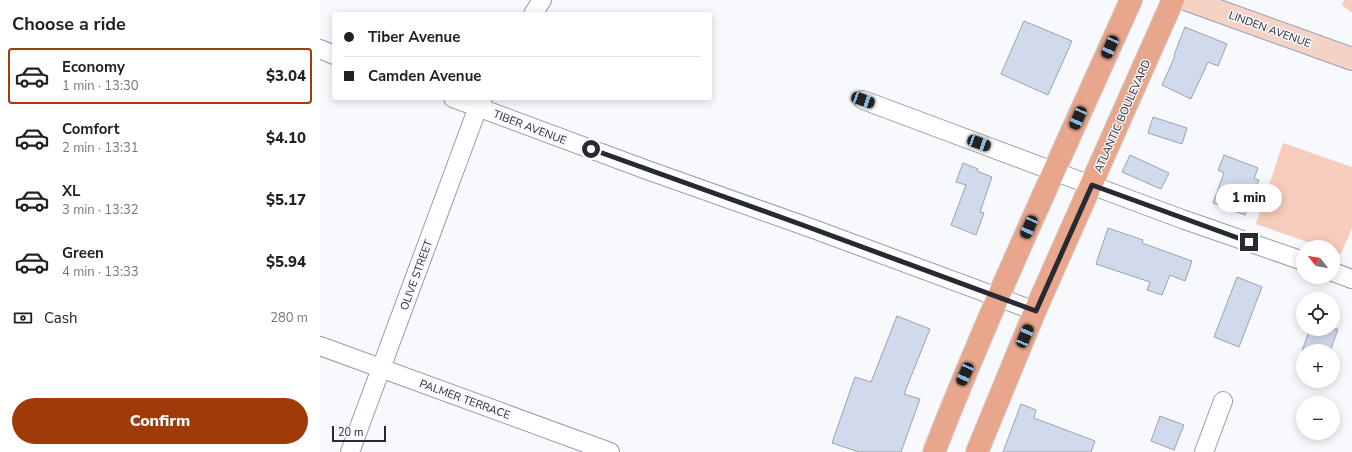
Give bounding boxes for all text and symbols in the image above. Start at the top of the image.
street label: LINDEN AVENUE [1227,8,1313,51]
text: Choose a ride [12,12,126,36]
text: Tiber Avenue [368,27,460,47]
car [1100,34,1120,60]
text: Economy [62,57,125,77]
street label: ATLANTIC BOULEVARD [1091,57,1154,175]
icon: car [14,58,50,94]
text: $3.04 [266,66,306,86]
text: Camden Avenue [368,66,481,86]
text: 1 min · 13:30 [62,77,138,95]
car [850,90,876,110]
car [1068,105,1088,131]
street label: TIBER AVENUE [491,107,569,148]
text: Comfort [62,119,119,139]
icon: car [14,120,50,156]
text: $4.10 [266,128,306,148]
car [966,133,992,153]
text: 2 min · 13:31 [62,139,138,157]
route start [582,140,600,158]
text: XL [62,181,81,201]
icon: car [14,182,50,218]
callout: 1 min [1216,184,1282,212]
text: 1 min [1232,189,1266,207]
text: $5.17 [266,190,306,210]
text: 3 min · 13:32 [62,201,138,219]
car [1019,214,1039,240]
route end [1240,233,1258,251]
street label: OLIVE STREET [397,238,436,312]
north arrow [1296,240,1340,284]
map controls [1296,240,1340,440]
text: Green [62,243,104,263]
icon: car [14,244,50,280]
text: $5.94 [266,252,306,272]
text: 4 min · 13:33 [62,263,138,281]
button: locate [1296,292,1340,336]
icon: cash [12,307,34,329]
text: Cash [44,308,78,328]
text: 280 m [270,309,308,327]
car [1015,323,1035,349]
button: + [1296,344,1340,388]
car [955,361,975,387]
street label: PALMER TERRACE [417,376,512,423]
button: − [1296,396,1340,440]
button: Confirm [12,398,308,444]
scale bar [332,424,386,443]
text: 20 m [338,425,363,440]

